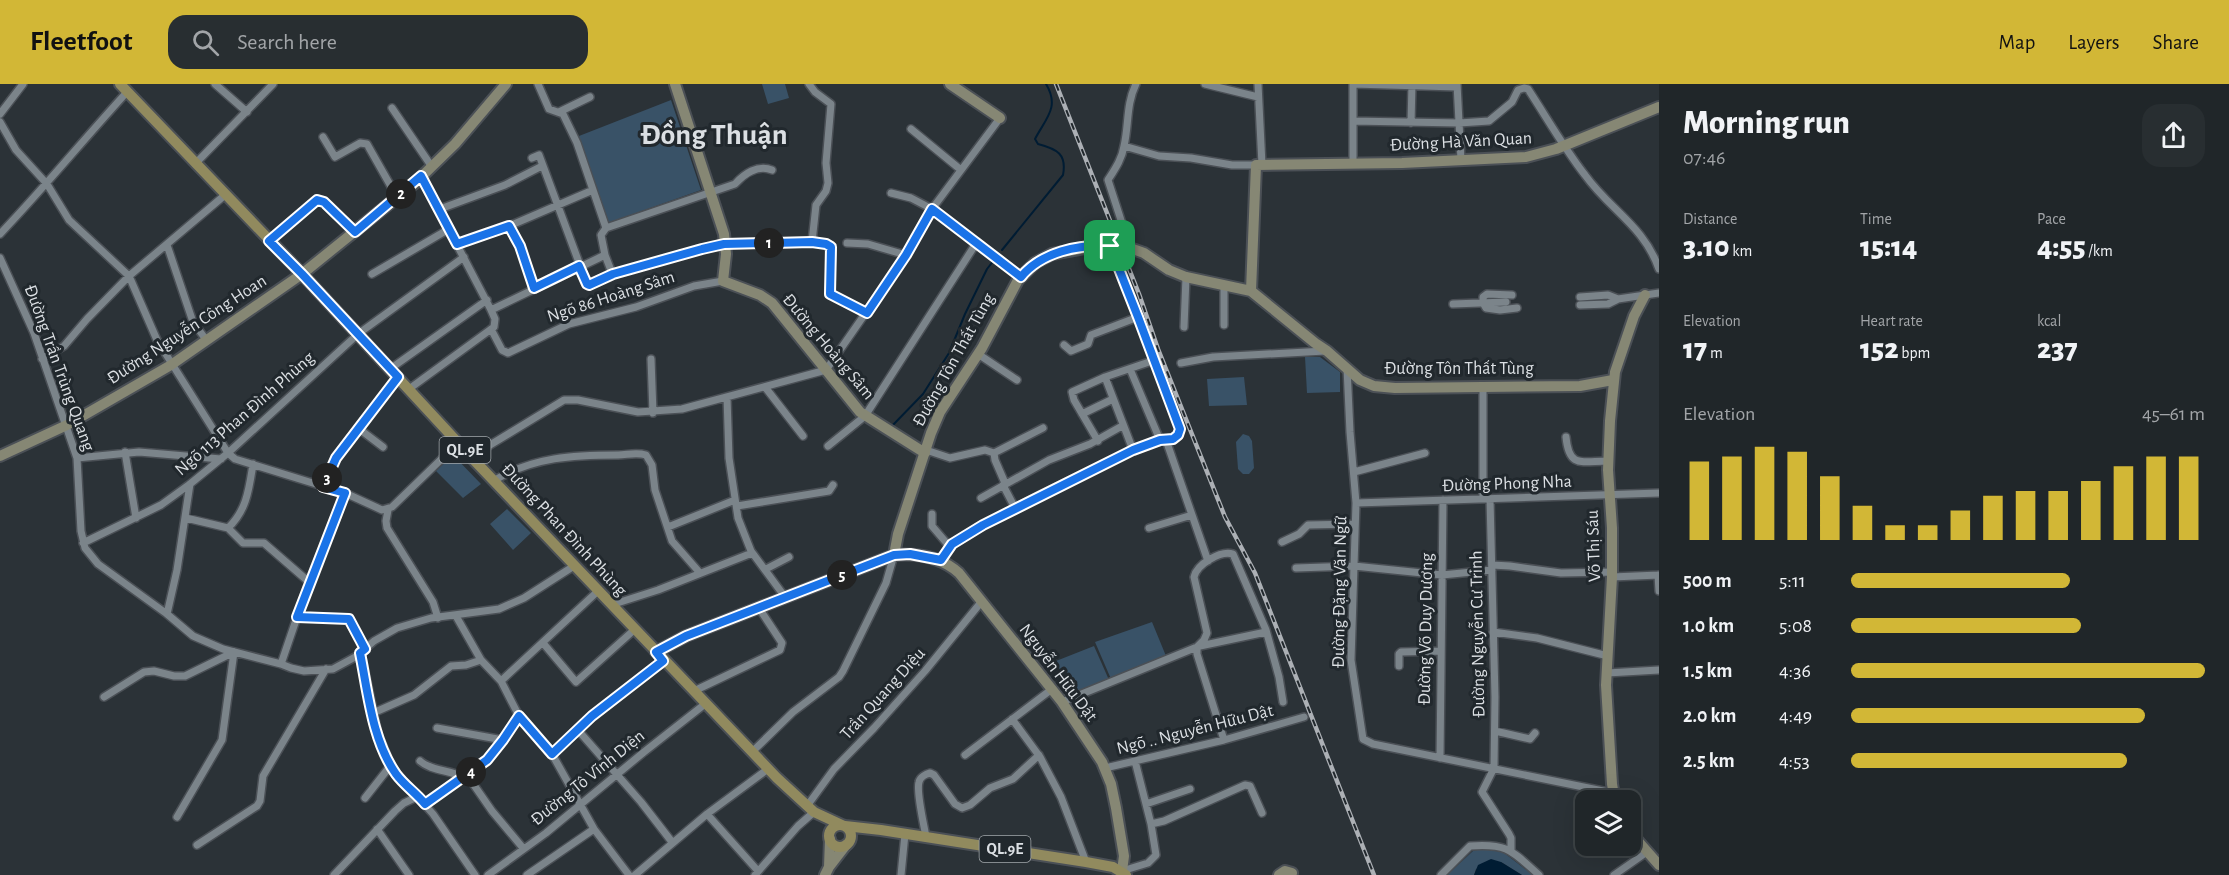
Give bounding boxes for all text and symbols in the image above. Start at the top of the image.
search box [168,15,588,69]
icon: search [189,26,222,59]
text: Fleetfoot [30,28,132,56]
text: Search here [237,31,337,53]
text: Map [1999,32,2035,53]
text: Layers [2068,32,2119,53]
text: Share [2152,32,2199,53]
button: share [2142,104,2205,167]
text: Morning run [1683,107,1850,140]
district label: Đồng Thuận [640,119,788,150]
street label: Đường Hà Văn Quan [1389,129,1533,155]
text: 07:46 [1683,148,1726,168]
pin: 2 [386,179,416,209]
text: 2 [397,186,405,202]
text: Distance [1683,211,1737,227]
text: Time [1860,211,1892,227]
text: Pace [2037,211,2066,227]
pin [1084,220,1135,271]
pin: 1 [754,228,784,258]
icon: arrive [1093,229,1126,262]
text: 3.10 [1683,232,1730,262]
text: 15:14 [1860,232,1917,262]
text: 4:55 [2037,232,2086,262]
text: 1 [766,235,772,251]
text: km [1730,243,1752,259]
text: /km [2086,243,2113,259]
street label: Ngõ 86 Hoàng Sâm [545,268,677,326]
street label: Đường Nguyễn Công Hoan [103,270,270,388]
street label: Đường Trần Trùng Quang [21,282,99,454]
street label: Đường Tôn Thất Tùng [909,290,998,430]
street label: Đường Hoàng Sâm [779,291,877,403]
text: Elevation [1683,313,1741,329]
text: Heart rate [1860,313,1923,329]
text: kcal [2037,313,2061,329]
text: 17 [1683,334,1707,364]
text: 152 [1860,334,1899,364]
text: 237 [2037,334,2078,364]
text: m [1707,345,1723,361]
text: bpm [1899,345,1930,361]
street label: Ngõ 113 Phan Đình Phùng [172,349,318,479]
street label: Đường Tôn Thất Tùng [1384,359,1534,378]
text: Elevation [1683,404,1755,424]
text: 45–61 m [2142,404,2205,424]
road number: QL.9E [440,437,490,463]
street label: Đường Phan Đình Phùng [498,460,630,600]
pin: 3 [312,463,342,493]
text: 3 [324,470,330,486]
street label: Đường Phong Nha [1442,473,1572,495]
street label: Võ Thị Sáu [1584,510,1604,582]
street label: Đường Đặng Văn Ngữ [1330,515,1350,668]
street label: Đường Nguyễn Cư Trinh [1466,550,1488,718]
street label: Đường Võ Duy Dương [1416,552,1436,705]
pin: 5 [827,560,857,590]
text: 5 [839,567,845,583]
text: 500 m [1683,571,1732,591]
text: 5:11 [1779,571,1806,591]
text: 1.0 km [1683,616,1734,636]
text: 5:08 [1779,616,1812,636]
street label: Nguyễn Hữu Dật [1016,620,1102,725]
street label: Trần Quang Diệu [836,644,929,743]
text: 1.5 km [1683,661,1732,681]
text: 4:36 [1779,661,1811,681]
street label: Ngõ .. Nguyễn Hữu Dật [1114,700,1275,758]
text: 2.0 km [1683,706,1736,726]
text: 4:49 [1779,706,1812,726]
street label: Đường Tô Vĩnh Diện [528,727,648,829]
text: 2.5 km [1683,751,1735,771]
text: 4:53 [1779,751,1810,771]
pin: 4 [456,757,486,787]
text: 4 [467,764,475,780]
map controls [1575,790,1641,856]
button: layers [1575,790,1641,856]
road number: QL.9E [980,836,1030,862]

